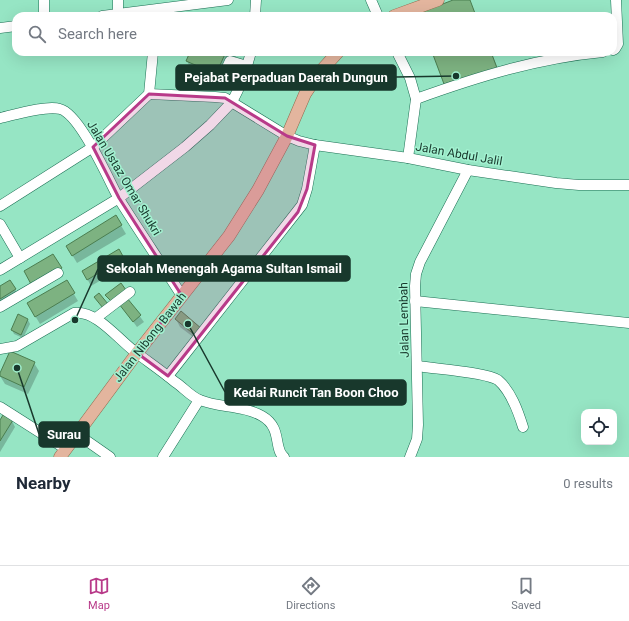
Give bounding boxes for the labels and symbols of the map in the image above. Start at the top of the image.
callout: Pejabat Perpaduan Daerah Dungun [176,65,396,90]
text: Pejabat Perpaduan Daerah Dungun [184,70,388,85]
street label: Jalan Ustaz Omar Shukri [84,118,164,238]
street label: Jalan Abdul Jalil [414,139,504,169]
callout: Sekolah Menengah Agama Sultan Ismail [98,256,350,281]
text: Sekolah Menengah Agama Sultan Ismail [106,261,342,276]
street label: Jalan Lembah [396,282,412,358]
street label: Jalan Nibong Bawah [111,289,189,385]
callout: Kedai Runcit Tan Boon Choo [225,380,406,405]
text: Kedai Runcit Tan Boon Choo [234,385,399,400]
callout: Surau [39,422,89,447]
text: Surau [47,427,81,442]

